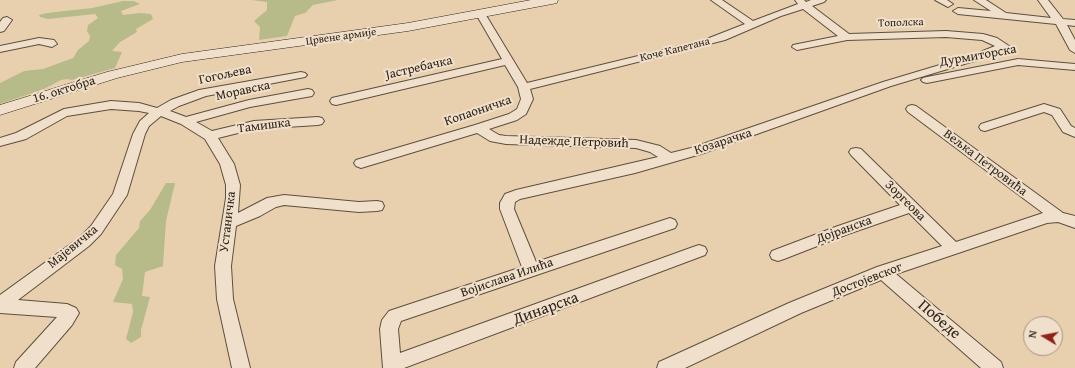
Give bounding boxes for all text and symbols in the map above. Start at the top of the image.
street label: Тополска [878,16,924,30]
street label: Црвене армије [305,26,377,48]
street label: Коче Капетана [639,35,711,65]
street label: Дурмиторска [938,42,1018,70]
street label: Јастребачка [384,53,454,83]
street label: Гогољева [197,62,253,88]
street label: 16. октобра [31,73,97,107]
street label: Моравска [214,78,272,104]
street label: Копаоничка [442,92,514,130]
street label: Тамишка [237,115,291,137]
street label: Козарачка [692,125,754,159]
street label: Вељка Петровића [940,126,1030,200]
street label: Надежде Петровић [519,132,629,152]
street label: Зоргеова [881,177,929,225]
street label: Устаничка [217,191,239,253]
street label: Дојранска [814,213,874,247]
street label: Мајевичка [45,222,101,272]
street label: Војислава Илића [459,255,555,301]
street label: Достојевског [830,259,904,301]
street label: Динарска [511,288,581,330]
street label: Победе [914,296,964,344]
north arrow [1023,316,1063,356]
text: N [1024,329,1041,339]

